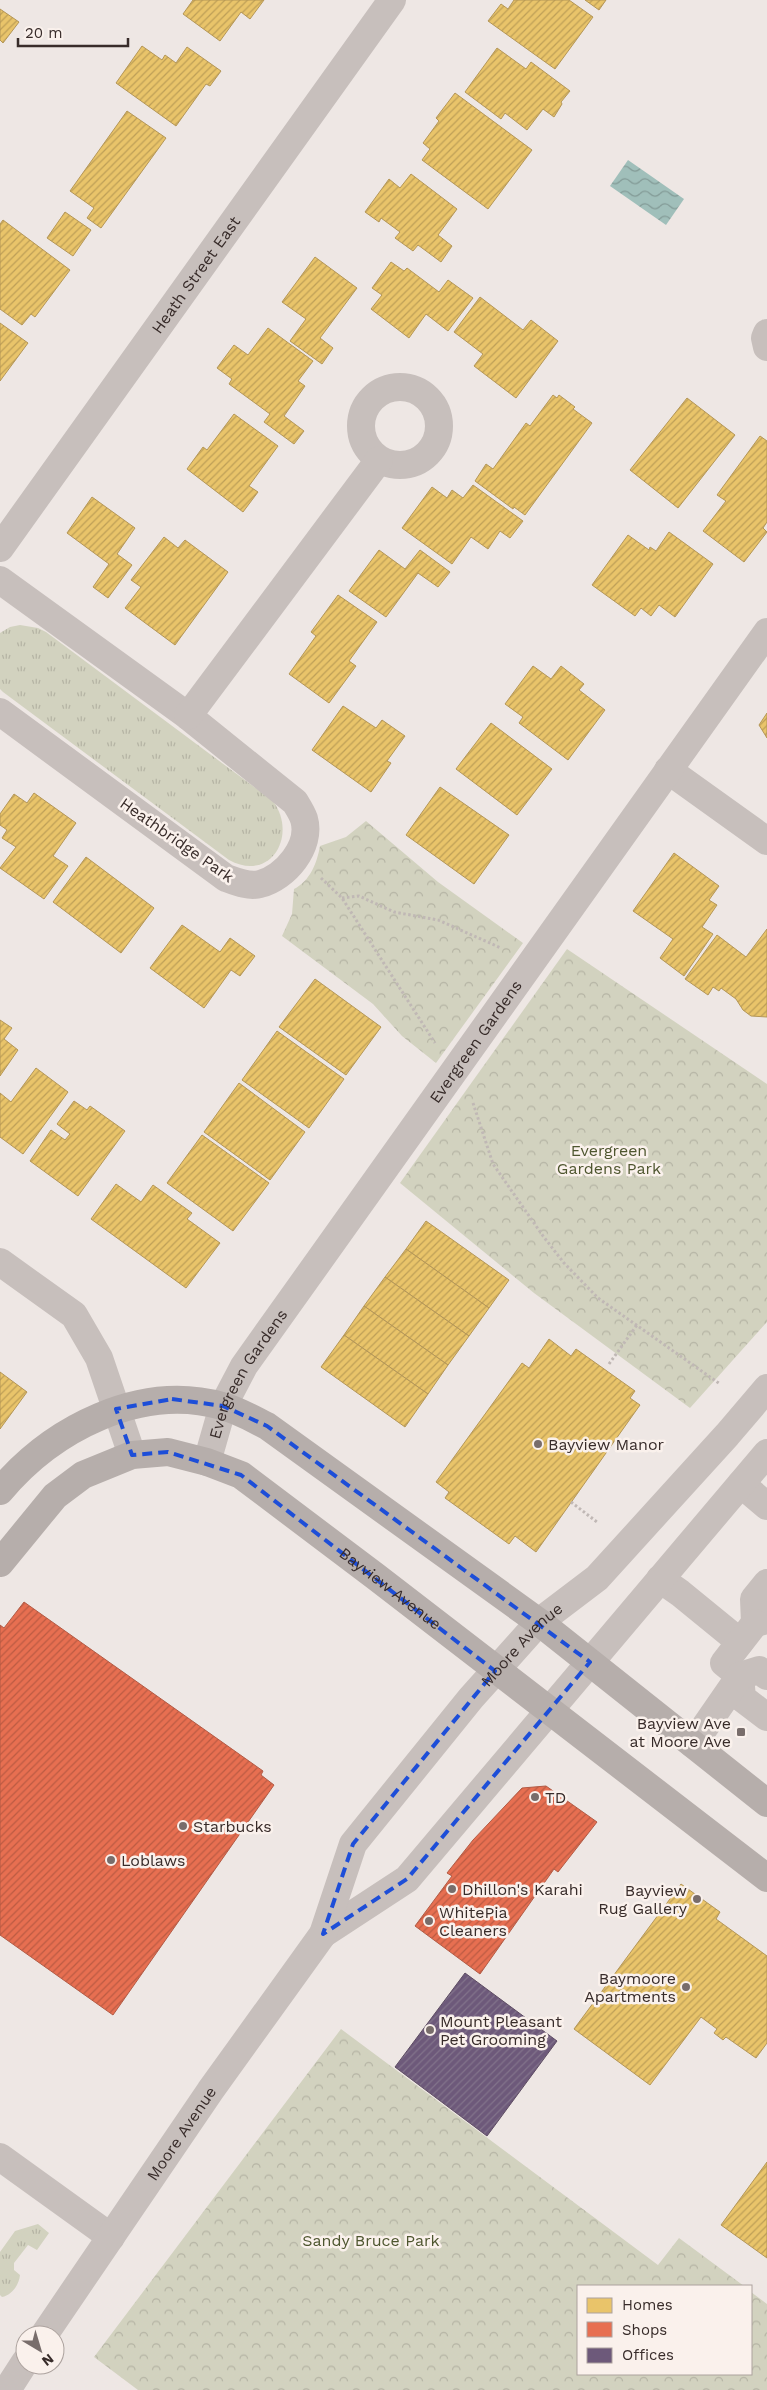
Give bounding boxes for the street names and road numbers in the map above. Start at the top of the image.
street label: Heath Street East [147,212,244,337]
street label: Heathbridge Park [116,794,238,886]
street label: Evergreen Gardens [425,976,526,1107]
street label: Evergreen Gardens [205,1305,291,1441]
street label: Bayview Avenue [336,1543,445,1633]
street label: Moore Avenue [477,1598,566,1690]
street label: Moore Avenue [143,2083,220,2184]

